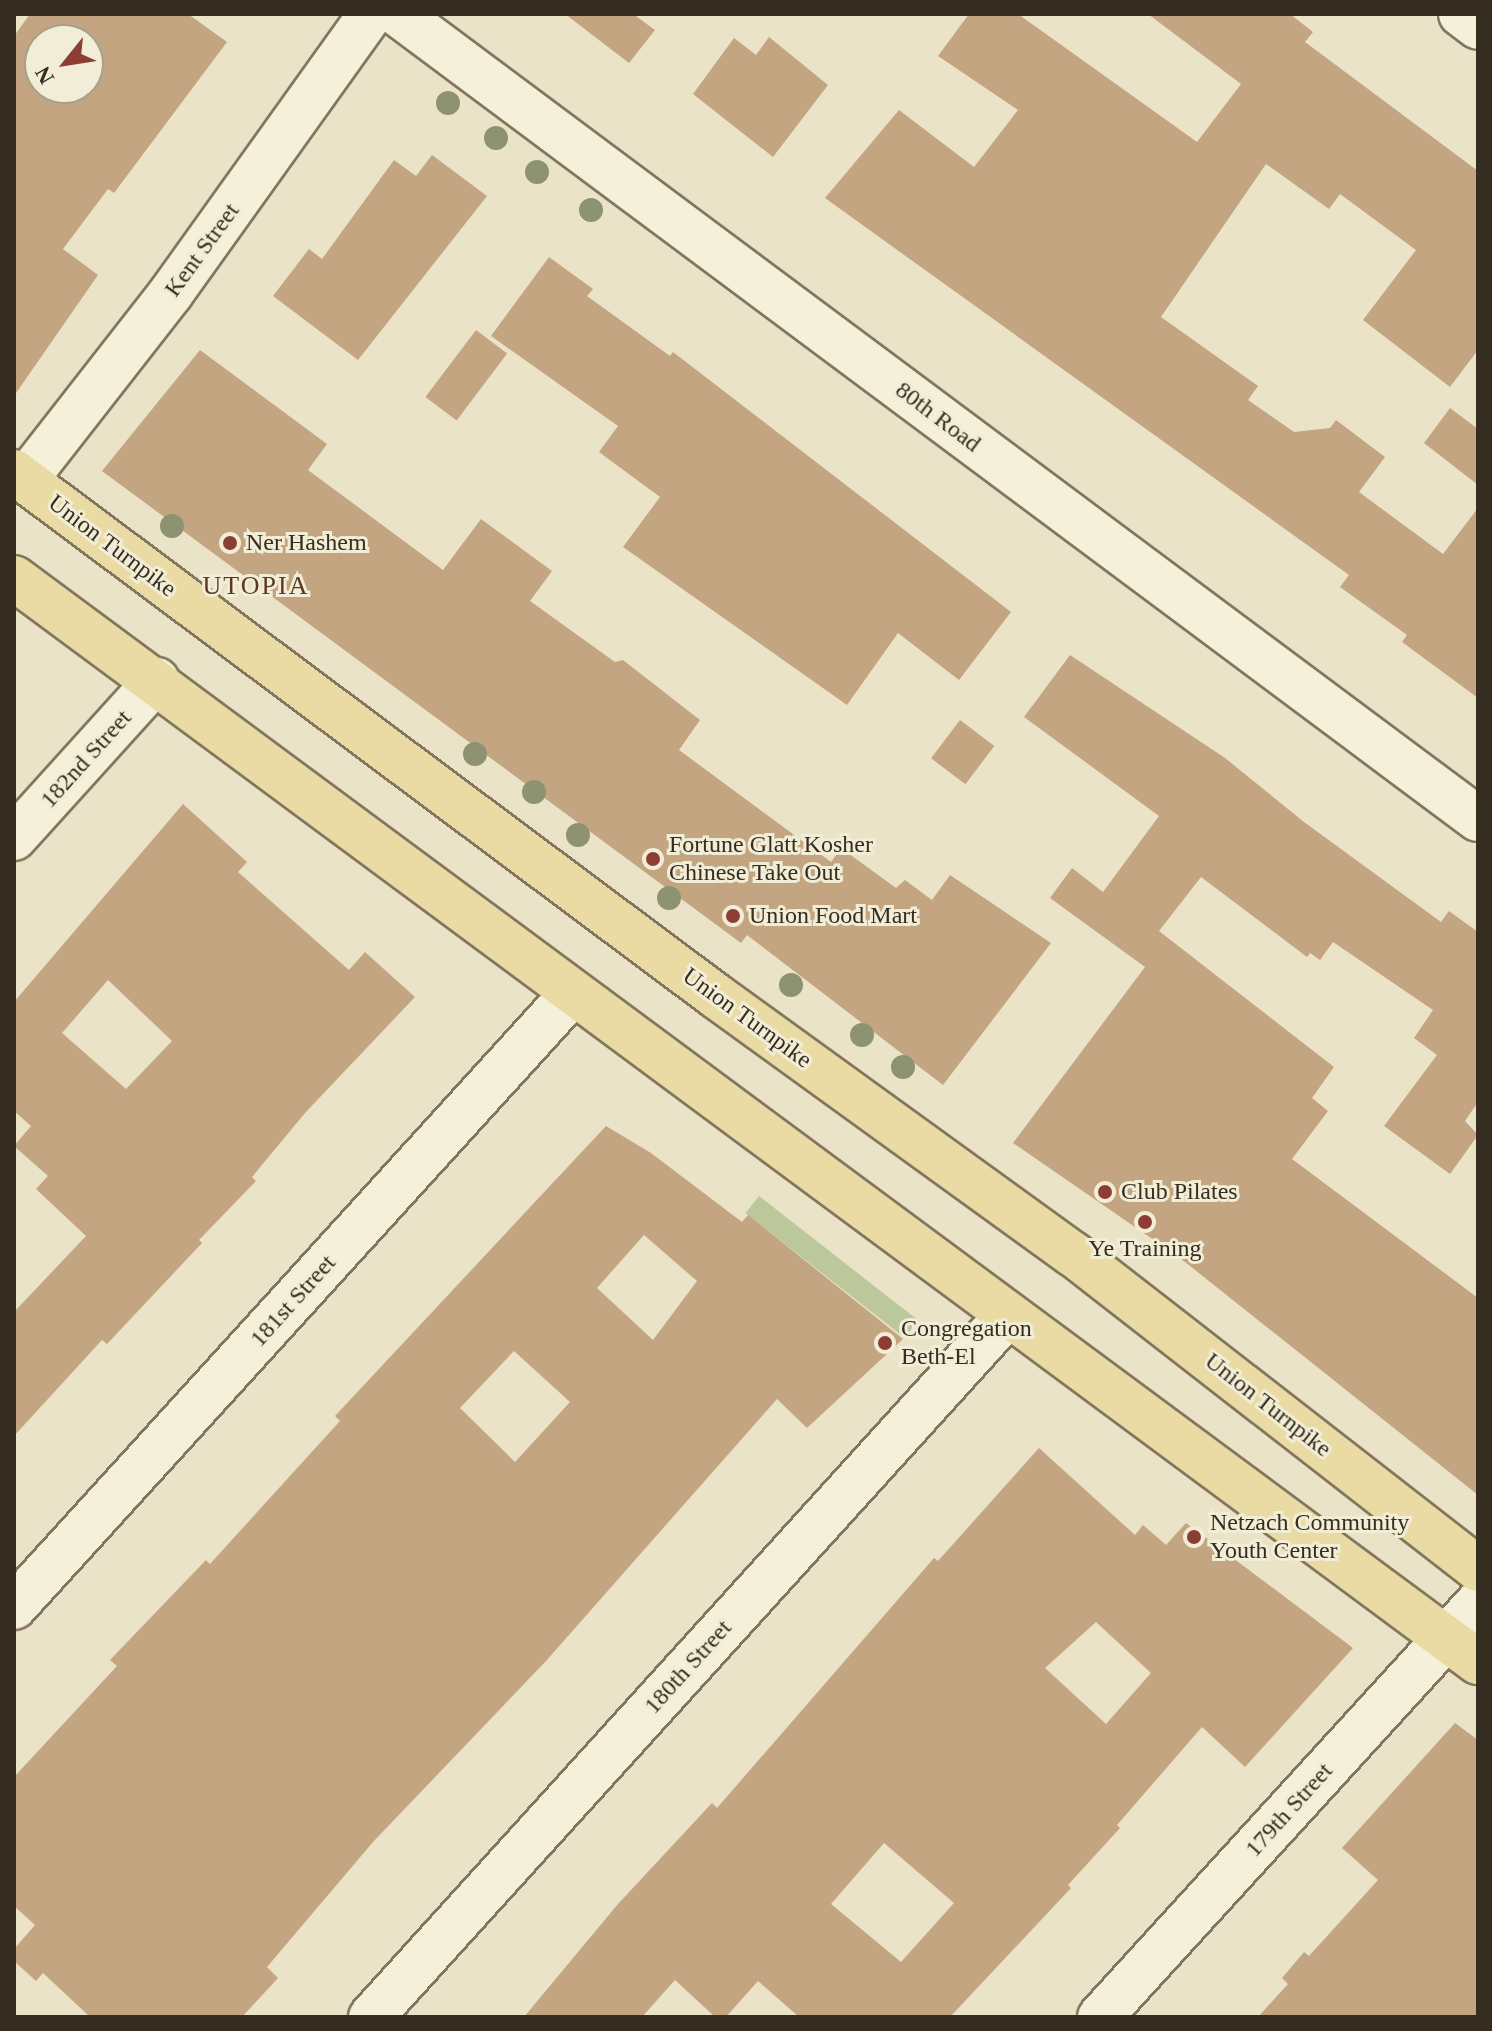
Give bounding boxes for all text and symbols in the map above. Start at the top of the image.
north arrow [24,24,104,104]
text: N [30,62,59,88]
street label: Kent Street [158,198,246,302]
street label: 80th Road [890,376,986,458]
street label: Union Turnpike [42,488,182,604]
place label: Ner Hashem [246,529,367,557]
marker: Ner Hashem [221,534,239,552]
district label: UTOPIA [203,570,309,602]
street label: 182nd Street [34,704,138,814]
place label: Fortune Glatt Kosher Chinese Take Out [669,831,873,887]
marker: Fortune Glatt Kosher Chinese Take Out [644,850,662,868]
place label: Union Food Mart [749,902,917,930]
marker: Union Food Mart [724,907,742,925]
street label: Union Turnpike [677,961,817,1075]
place label: Club Pilates [1121,1178,1238,1206]
marker: Club Pilates [1096,1183,1114,1201]
marker: Ye Training [1136,1213,1154,1231]
place label: Ye Training [1088,1235,1202,1263]
street label: 181st Street [244,1249,342,1353]
place label: Congregation Beth-El [901,1315,1032,1371]
marker: Congregation Beth-El [876,1334,894,1352]
street label: Union Turnpike [1199,1347,1337,1463]
place label: Netzach Community Youth Center [1210,1509,1409,1565]
marker: Netzach Community Youth Center [1185,1528,1203,1546]
street label: 180th Street [638,1614,738,1720]
street label: 179th Street [1239,1757,1339,1863]

